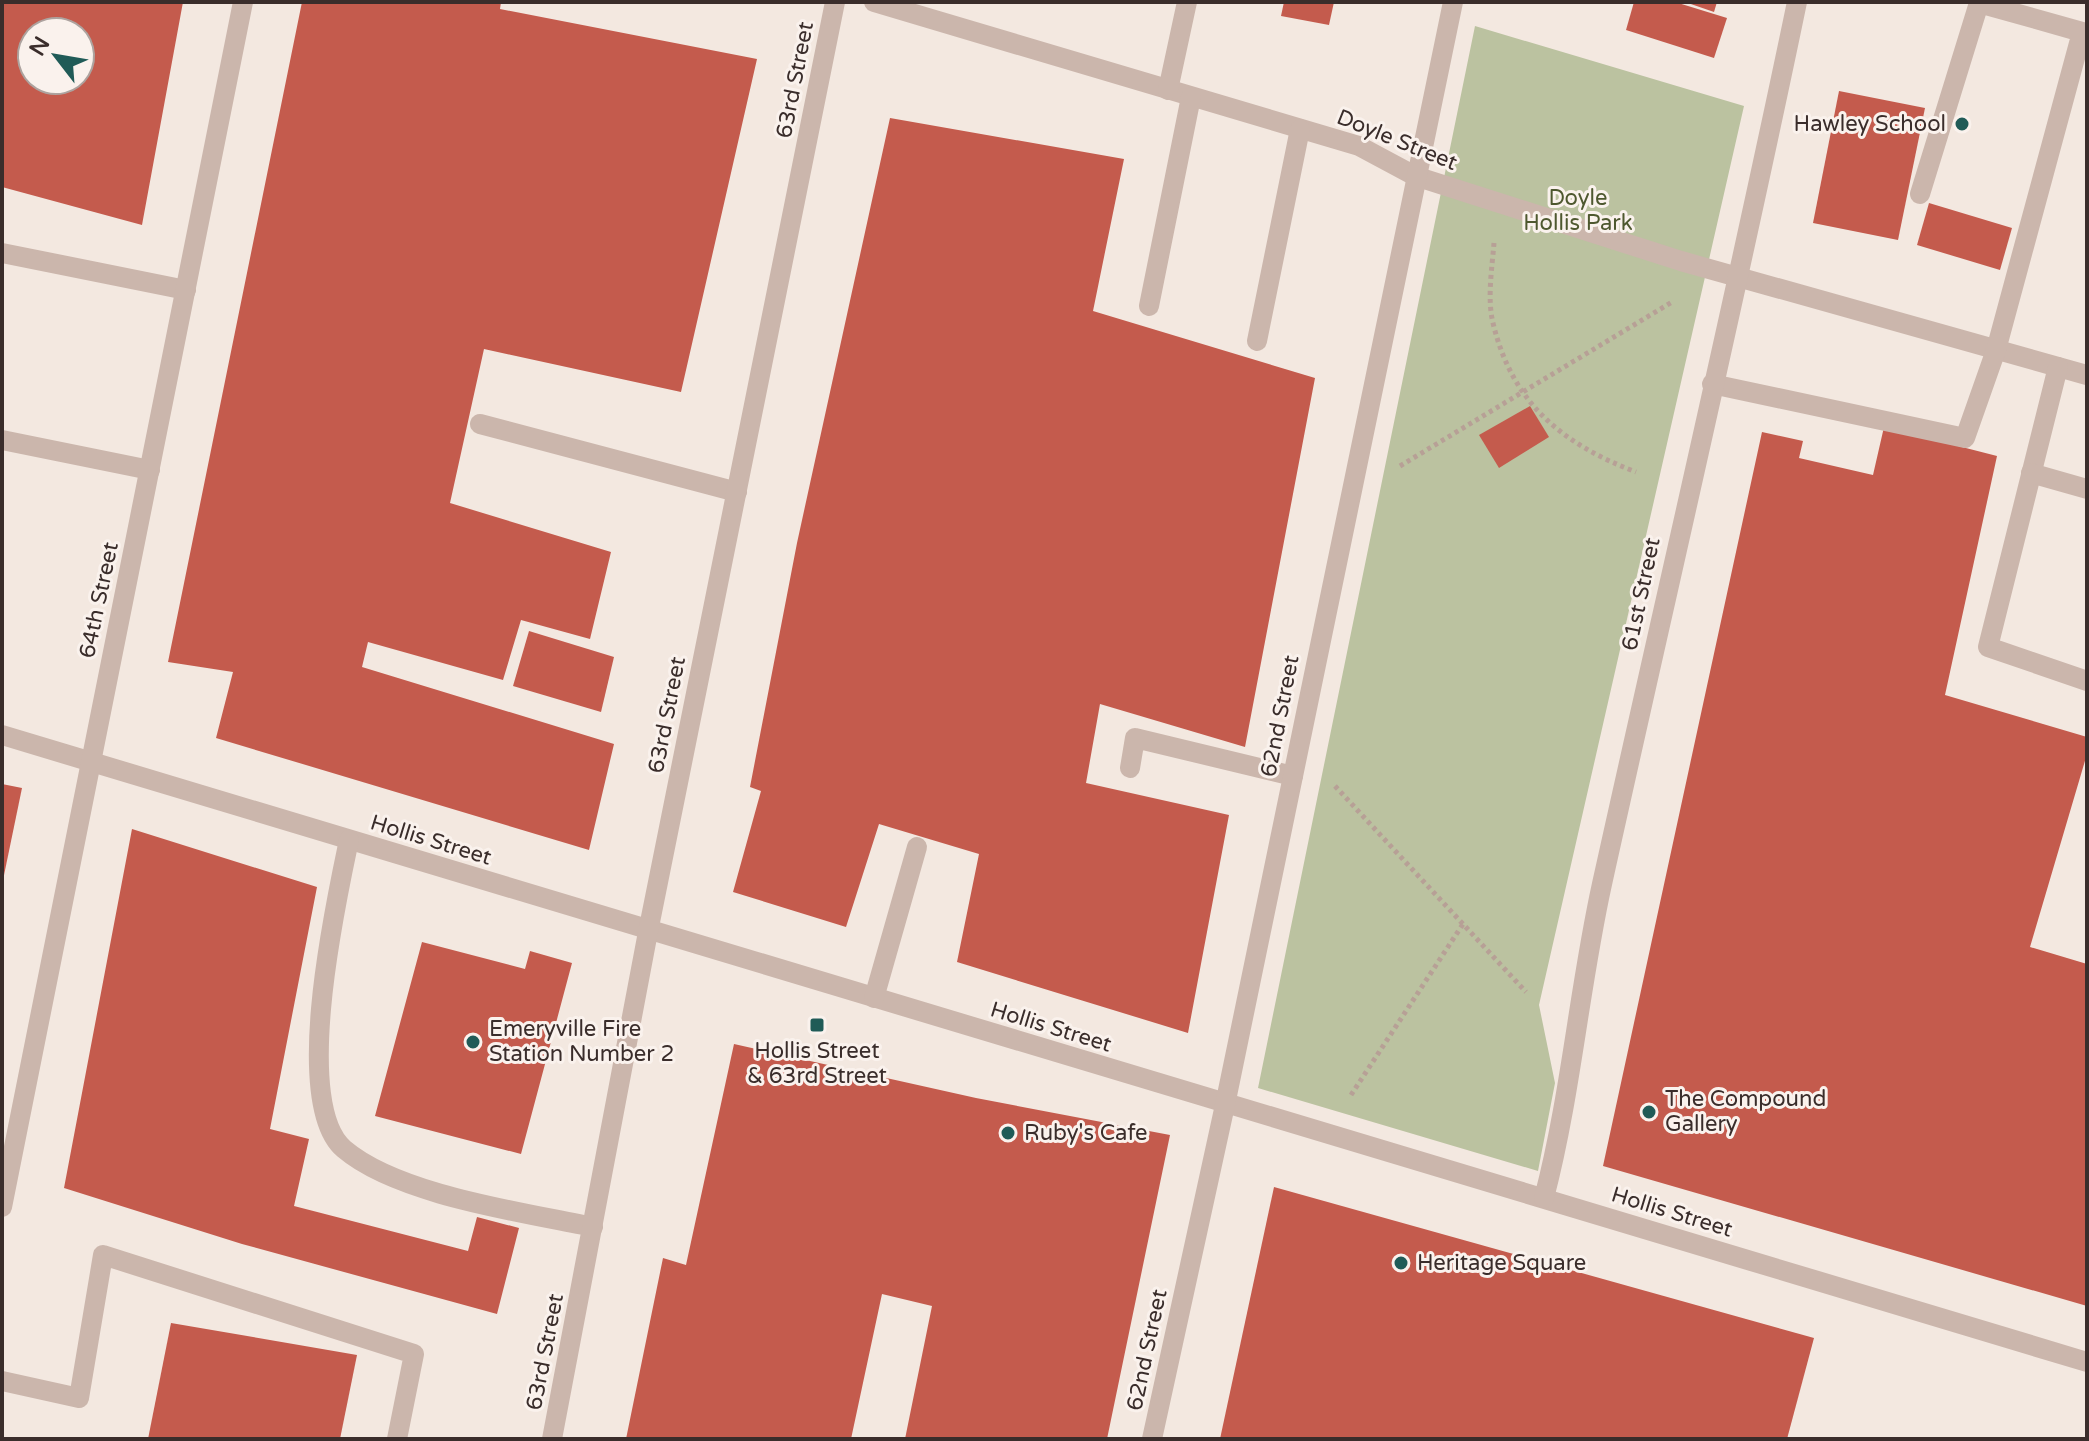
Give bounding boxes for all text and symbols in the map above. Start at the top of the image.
north arrow [16,16,96,96]
street label: 63rd Street [771,19,819,141]
text: N [24,32,55,60]
street label: Doyle Street [1333,104,1461,176]
place label: Hawley School [1794,111,1946,137]
marker: Hawley School [1953,115,1971,133]
park label: Doyle Hollis Park [1523,185,1633,236]
street label: 61st Street [1616,535,1666,653]
street label: 64th Street [74,540,124,660]
street label: 62nd Street [1255,653,1305,779]
street label: 63rd Street [643,654,691,776]
street label: Hollis Street [367,809,495,871]
street label: Hollis Street [987,996,1115,1058]
place label: Emeryville Fire Station Number 2 [489,1016,674,1067]
marker: Hollis Street & 63rd Street [808,1016,826,1034]
marker: Emeryville Fire Station Number 2 [464,1033,482,1051]
place label: Hollis Street & 63rd Street [747,1038,887,1089]
place label: The Compound Gallery [1665,1086,1826,1137]
marker: The Compound Gallery [1640,1103,1658,1121]
place label: Ruby's Cafe [1024,1120,1147,1146]
marker: Ruby's Cafe [999,1124,1017,1142]
street label: Hollis Street [1608,1181,1736,1243]
place label: Heritage Square [1417,1250,1586,1276]
marker: Heritage Square [1392,1254,1410,1272]
street label: 62nd Street [1121,1287,1173,1413]
street label: 63rd Street [521,1291,569,1413]

